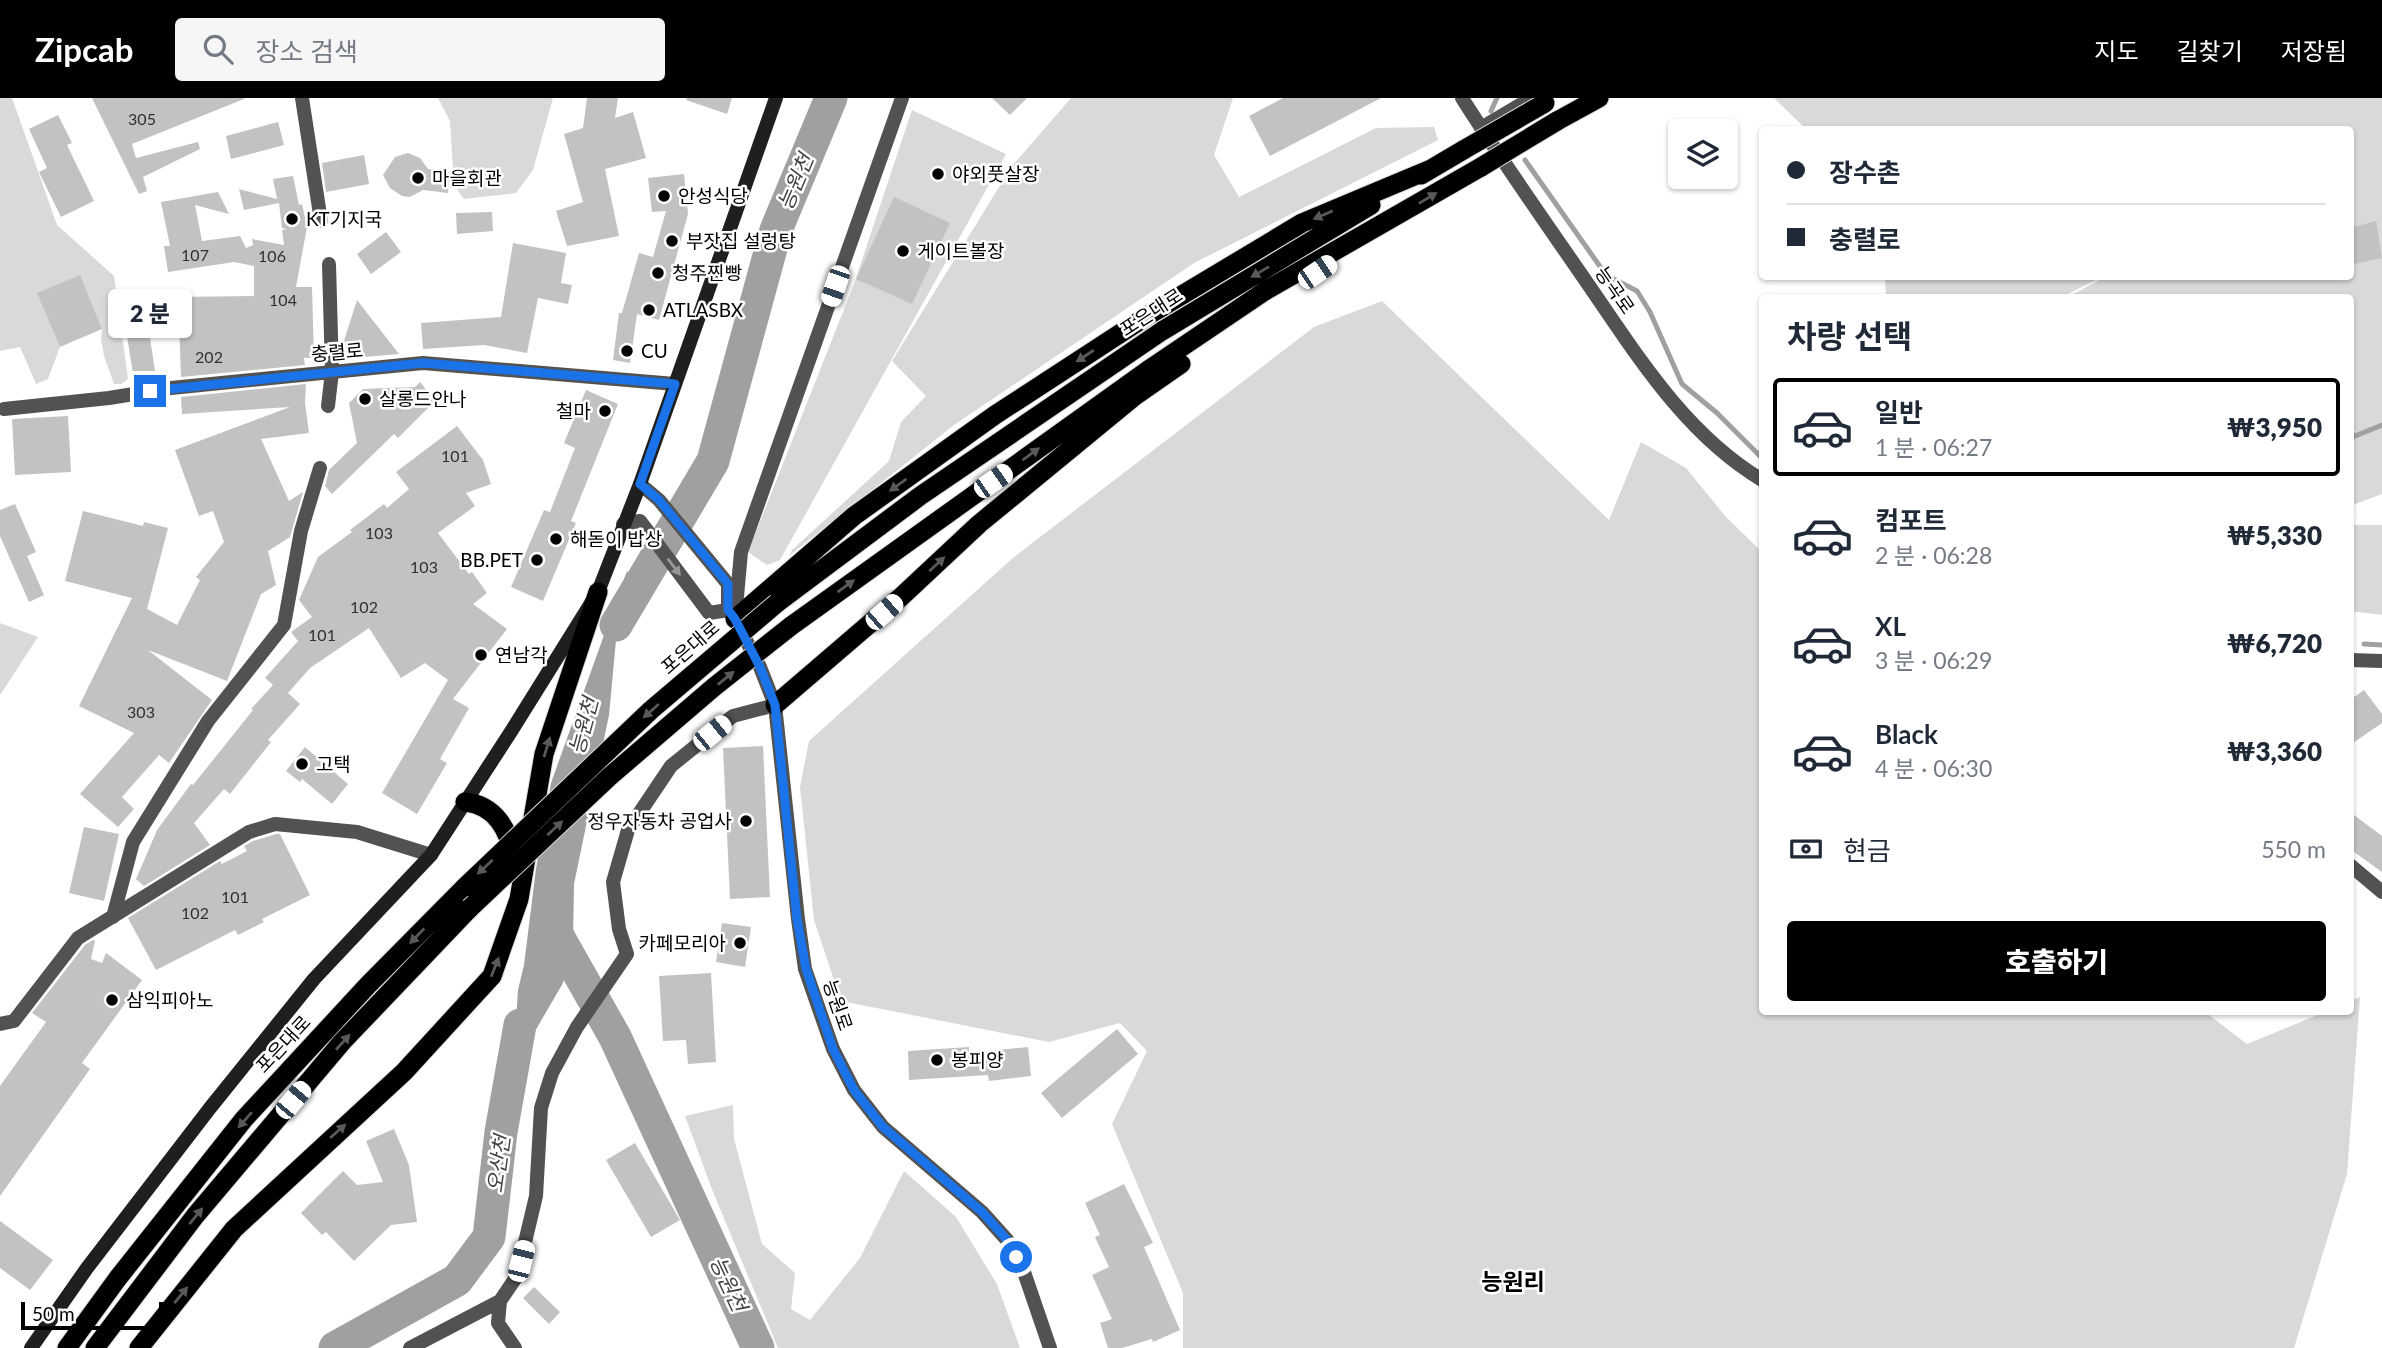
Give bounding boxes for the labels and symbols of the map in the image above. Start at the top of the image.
house number: 305 [128,109,156,128]
water label: 능원천 [772,147,818,213]
place label: 야외풋살장 [952,162,1039,185]
place label: 마을회관 [432,166,502,189]
marker: 야외풋살장 [930,166,946,182]
marker: 마을회관 [410,170,426,186]
place label: 안성식당 [678,184,748,207]
marker: 안성식당 [656,188,672,204]
one-way arrow [1419,192,1438,205]
place label: KT기지국 [306,207,382,230]
one-way arrow [1312,209,1333,220]
marker: KT기지국 [284,211,300,227]
place label: 부잣집 설렁탕 [686,229,796,252]
marker: 부잣집 설렁탕 [664,233,680,249]
place label: 게이트볼장 [917,239,1004,262]
marker: 게이트볼장 [895,243,911,259]
house number: 107 [181,245,209,264]
house number: 106 [258,246,286,265]
car [1294,252,1341,292]
place label: 청주찐빵 [672,261,742,284]
street label: 능곡로 [1591,262,1640,318]
car [819,263,852,309]
marker: 청주찐빵 [650,265,666,281]
one-way arrow [1250,266,1269,278]
street label: 포은대로 [1115,283,1186,340]
callout: 2 분 [108,289,192,338]
house number: 104 [269,290,297,309]
place label: ATLASBX [663,298,744,321]
marker: ATLASBX [641,302,657,318]
street label: 충렬로 [310,338,364,365]
place label: CU [641,339,668,362]
marker: CU [619,343,635,359]
house number: 202 [195,347,223,366]
one-way arrow [1076,349,1095,362]
route end [134,375,166,407]
place label: 살롱드안나 [379,387,466,410]
marker: 살롱드안나 [357,391,373,407]
place label: 철마 [556,399,591,422]
marker: 철마 [597,403,613,419]
house number: 101 [441,446,469,465]
one-way arrow [1022,447,1040,461]
car [970,460,1017,502]
one-way arrow [889,478,907,492]
house number: 103 [365,523,393,542]
place label: 해돋이 밥상 [570,527,662,550]
marker: 해돋이 밥상 [548,531,564,547]
place label: BB.PET [460,548,523,571]
marker: BB.PET [529,552,545,568]
one-way arrow [928,556,945,572]
house number: 103 [410,557,438,576]
one-way arrow [667,558,681,576]
one-way arrow [837,579,855,593]
car [862,590,907,634]
house number: 102 [350,597,378,616]
street label: 포은대로 [656,615,724,678]
house number: 101 [308,625,336,644]
place label: 연남각 [495,643,548,666]
marker: 연남각 [473,647,489,663]
one-way arrow [716,670,734,685]
water label: 능원천 [563,692,603,757]
house number: 303 [127,702,155,721]
one-way arrow [642,703,659,718]
car [690,712,735,754]
one-way arrow [542,736,552,757]
place label: 고택 [316,752,351,775]
marker: 고택 [294,756,310,772]
place label: 정우자동차 공업사 [587,809,732,832]
marker: 정우자동차 공업사 [738,813,754,829]
one-way arrow [546,820,564,836]
one-way arrow [477,859,494,875]
house number: 101 [221,887,249,906]
house number: 102 [181,903,209,922]
one-way arrow [408,927,425,944]
place label: 카페모리아 [639,931,726,954]
marker: 카페모리아 [732,935,748,951]
one-way arrow [489,957,500,978]
street label: 능원로 [819,976,858,1033]
place label: 삼익피아노 [126,988,213,1011]
marker: 삼익피아노 [104,992,120,1008]
street label: 포은대로 [250,1010,315,1077]
one-way arrow [335,1033,351,1051]
place label: 봉피양 [951,1048,1003,1071]
marker: 봉피양 [929,1052,945,1068]
car [272,1077,315,1123]
one-way arrow [238,1111,253,1128]
one-way arrow [329,1123,347,1139]
water label: 오산천 [481,1131,514,1194]
one-way arrow [188,1207,203,1224]
car [506,1238,537,1284]
route start [1000,1241,1032,1273]
water label: 능원천 [706,1252,754,1317]
district label: 능원리 [1481,1267,1545,1295]
one-way arrow [174,1286,189,1304]
scale bar [21,1299,163,1331]

